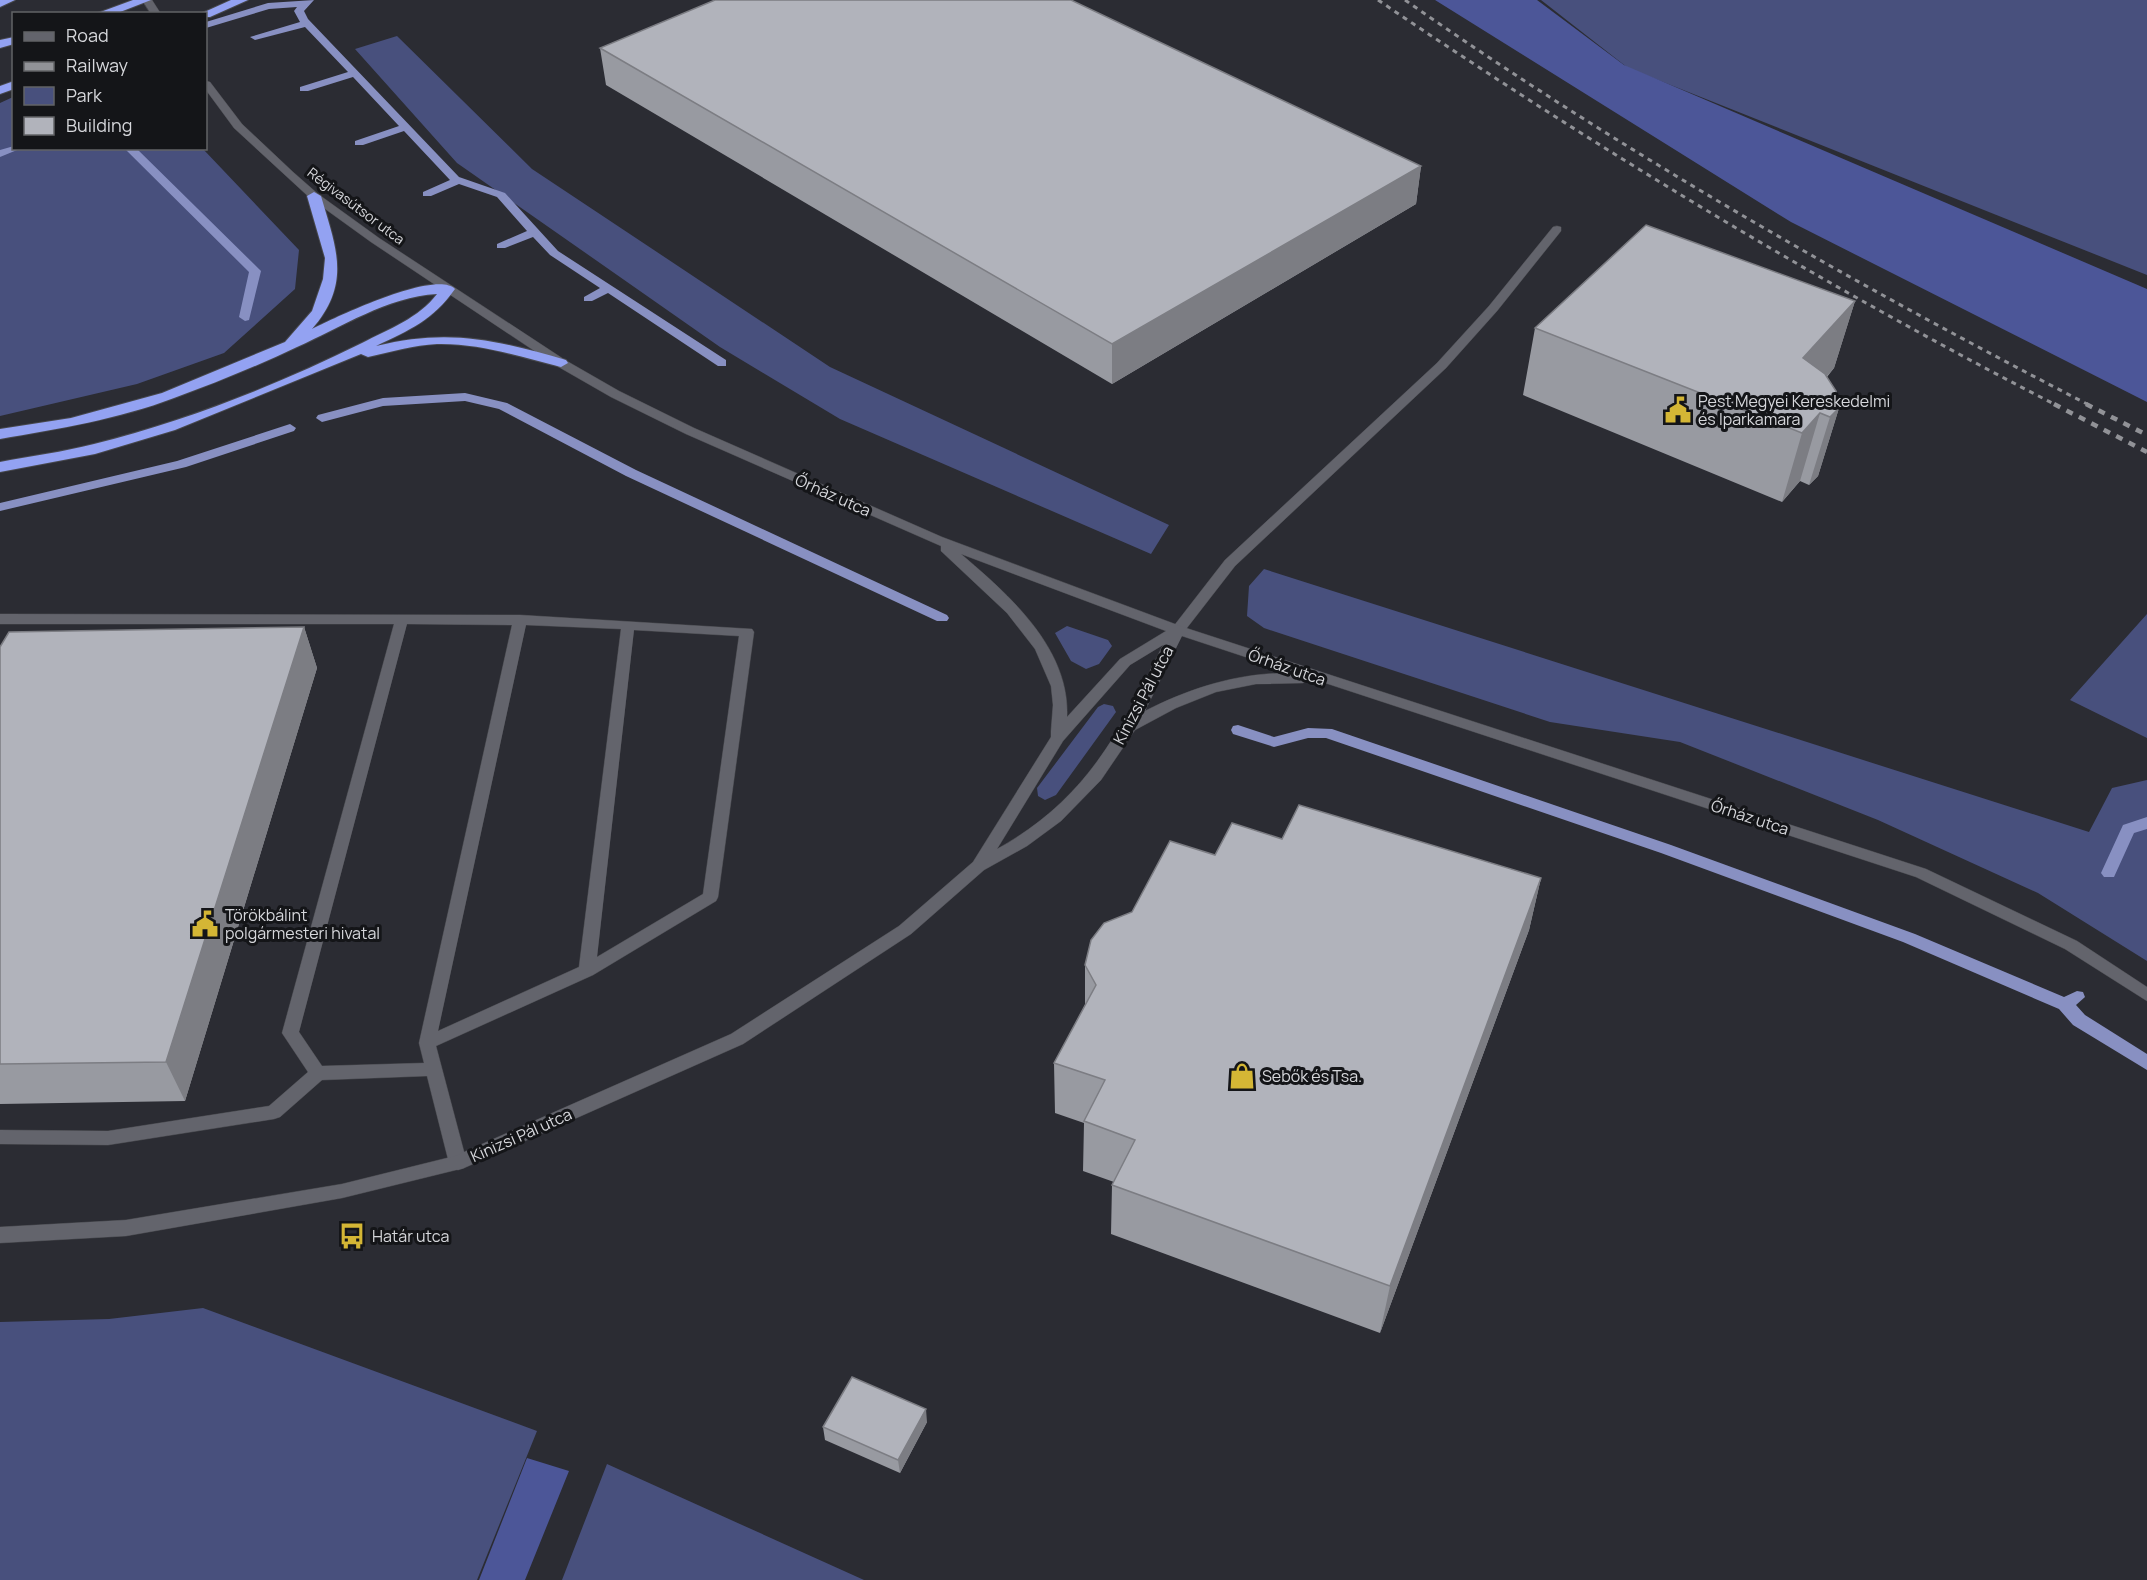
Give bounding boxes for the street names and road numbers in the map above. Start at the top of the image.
street label: Régivasútsor utca [304,163,409,248]
street label: Őrház utca [792,469,874,521]
street label: Kinizsi Pál utca [1108,642,1178,748]
street label: Őrház utca [1245,643,1329,691]
street label: Őrház utca [1708,794,1792,840]
street label: Kinizsi Pál utca [467,1103,575,1167]

